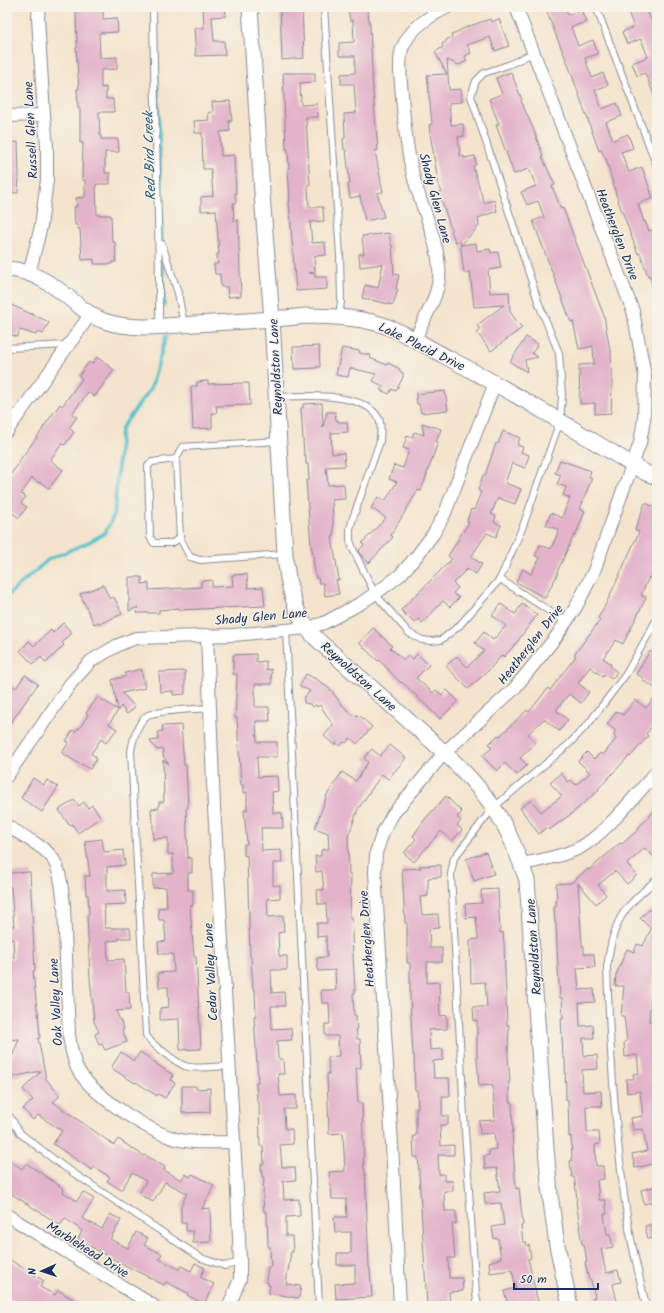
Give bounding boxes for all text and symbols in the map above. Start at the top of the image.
street label: Russell Glen Lane [18,81,45,179]
water label: Red Bird Creek [137,109,163,201]
street label: Shady Glen Lane [412,151,457,246]
street label: Heatherglen Drive [589,185,644,284]
street label: Lake Placid Drive [374,317,468,378]
street label: Reynoldston Lane [263,318,290,416]
street label: Heatherglen Drive [493,600,569,690]
street label: Shady Glen Lane [214,603,308,632]
street label: Reynoldston Lane [315,637,401,717]
street label: Heatherglen Drive [354,889,381,988]
street label: Reynoldston Lane [521,898,548,996]
street label: Cedar Valley Lane [198,922,225,1022]
street label: Oak Valley Lane [44,957,69,1046]
street label: Marblehead Drive [42,1216,133,1284]
north arrow [22,1251,62,1291]
scale bar [514,1265,598,1291]
text: N [24,1267,42,1275]
text: 50 m [520,1270,547,1289]

